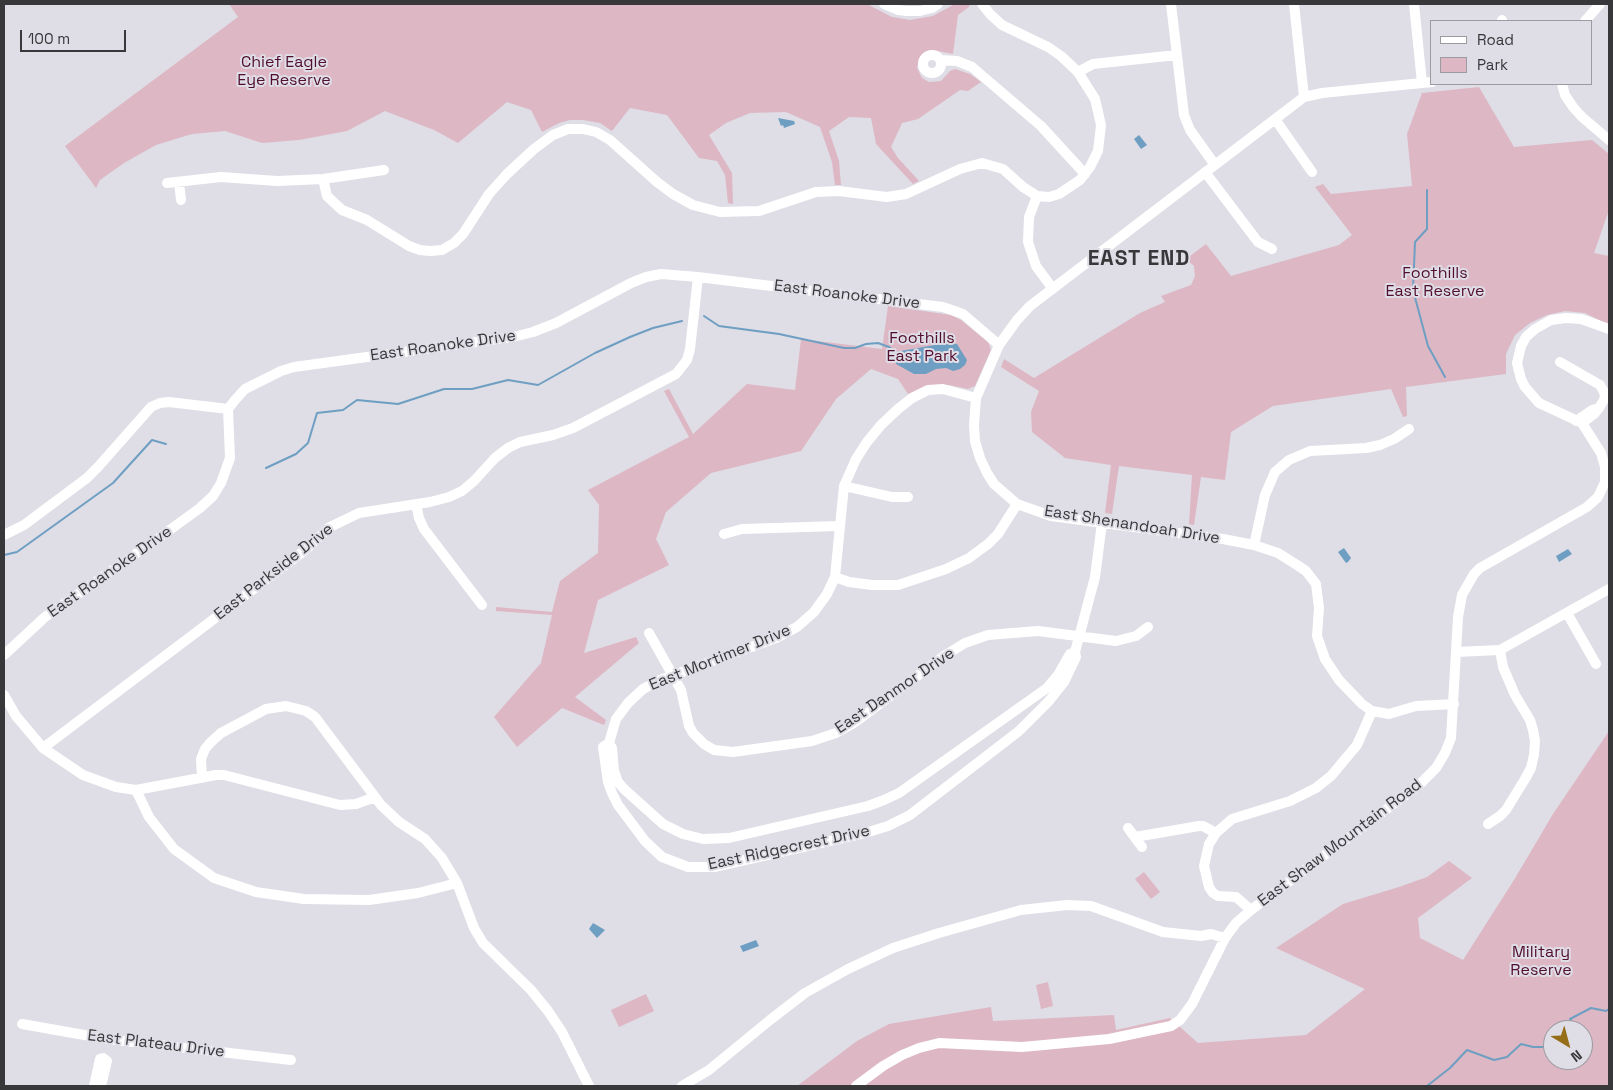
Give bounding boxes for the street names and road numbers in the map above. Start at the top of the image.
street label: East Roanoke Drive [773,277,921,313]
street label: East Roanoke Drive [369,326,517,366]
street label: East Shenandoah Drive [1043,502,1221,548]
street label: East Parkside Drive [211,520,337,624]
street label: East Roanoke Drive [44,522,176,622]
street label: East Mortimer Drive [647,621,793,695]
street label: East Danmor Drive [832,644,958,738]
street label: East Shaw Mountain Road [1254,775,1426,911]
street label: East Ridgecrest Drive [706,821,872,875]
street label: East Plateau Drive [86,1026,226,1062]

